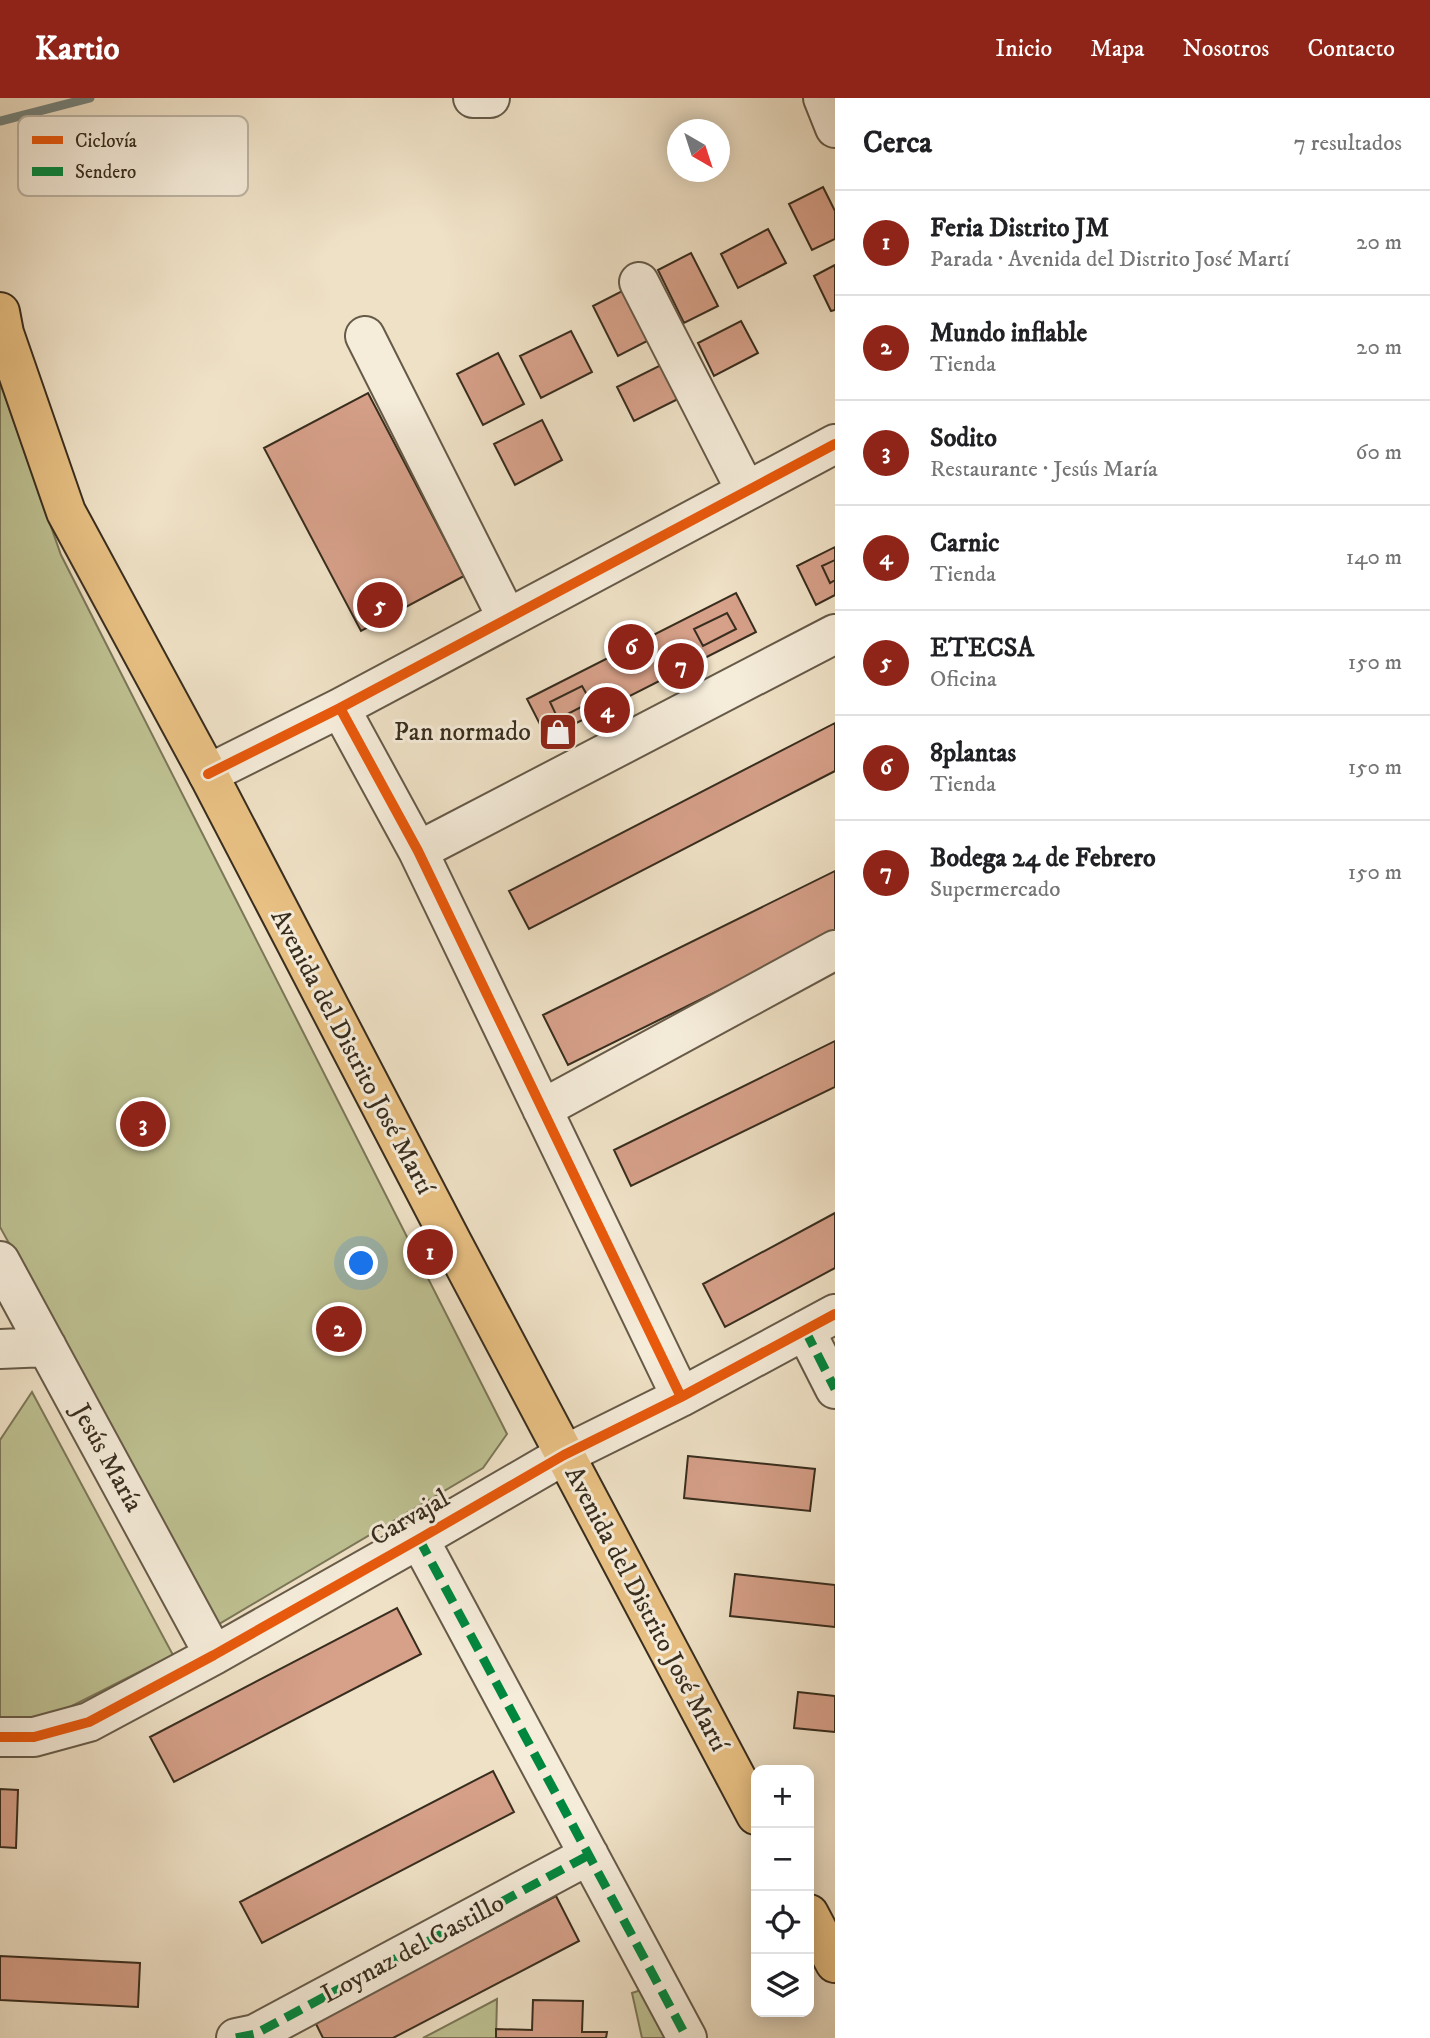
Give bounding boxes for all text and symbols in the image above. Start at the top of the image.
text: Kartio [35,29,120,70]
text: Inicio [995,34,1052,64]
text: Mapa [1090,34,1145,64]
text: Nosotros [1183,34,1269,64]
text: Contacto [1307,34,1395,64]
legend [18,116,248,196]
north arrow [667,119,730,182]
text: Cerca [863,125,932,162]
text: 7 resultados [1294,129,1402,158]
text: Ciclovía [75,130,137,153]
text: Sendero [75,161,136,184]
text: Feria Distrito JM [930,212,1109,245]
text: 1 [882,228,890,257]
text: 20 m [1356,228,1402,257]
text: Parada · Avenida del Distrito José Martí [930,245,1290,274]
text: Mundo inflable [930,317,1087,350]
text: 2 [880,333,892,362]
text: 20 m [1356,333,1402,362]
text: Tienda [930,350,996,379]
text: Sodito [930,422,997,455]
text: 3 [882,438,890,467]
text: 60 m [1355,438,1402,467]
text: Restaurante · Jesús María [930,455,1158,484]
text: Carnic [930,527,1000,560]
text: 4 [879,543,893,572]
text: 140 m [1346,543,1402,572]
text: Tienda [930,560,996,589]
pin: 5 [357,579,403,631]
pin: 6 [608,621,654,673]
text: ETECSA [930,632,1034,665]
pin: 7 [658,640,704,692]
text: 5 [880,648,892,677]
text: 150 m [1348,648,1402,677]
text: Oficina [930,665,997,694]
pin: 4 [584,684,630,736]
shop icon: Pan normado [537,711,579,753]
place label: Pan normado [394,716,531,749]
text: 8plantas [930,737,1016,770]
text: 6 [880,753,892,782]
text: 150 m [1348,753,1402,782]
text: Tienda [930,770,996,799]
text: Bodega 24 de Febrero [930,842,1156,875]
text: 7 [880,858,892,887]
text: 150 m [1348,858,1402,887]
text: Supermercado [930,875,1060,904]
street label: Avenida del Distrito José Martí [263,904,442,1201]
pin: 3 [120,1098,166,1150]
pin: 1 [407,1226,453,1278]
your location [344,1246,378,1280]
pin: 2 [316,1303,362,1355]
street label: Jesús María [63,1396,150,1518]
street label: Avenida del Distrito José Martí [557,1461,736,1758]
street label: Carvajal [365,1482,456,1554]
map controls [751,1765,814,2017]
button: + [751,1765,814,1828]
button: − [751,1828,814,1891]
street label: Loynaz del Castillo [316,1887,510,2011]
button: locate [751,1891,814,1954]
button: layers [751,1954,814,2017]

